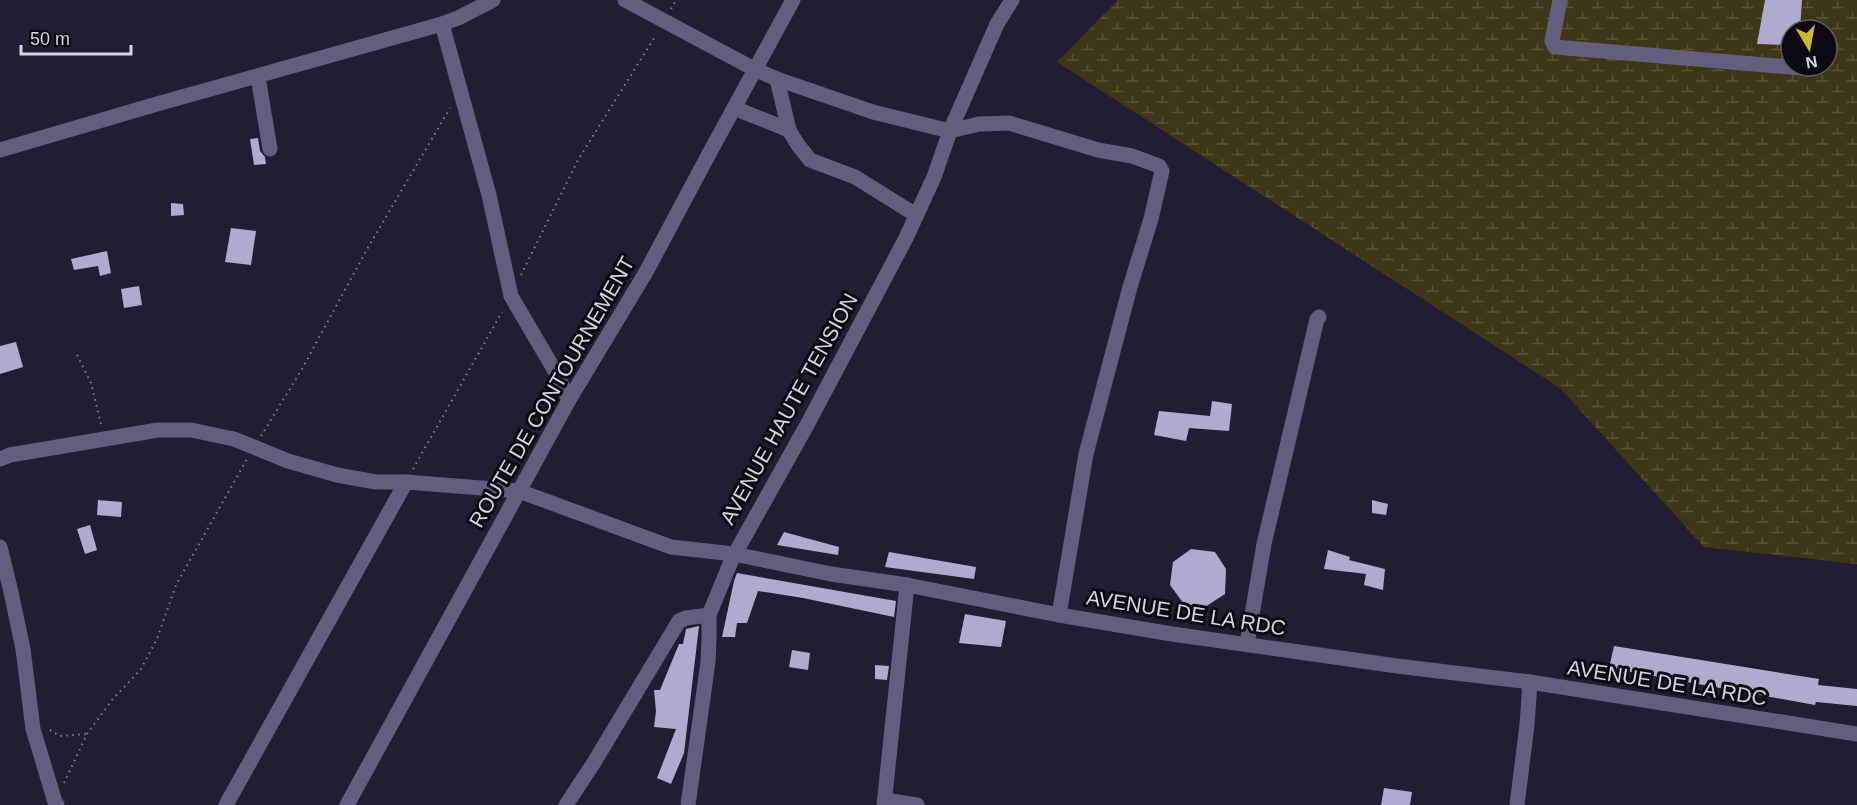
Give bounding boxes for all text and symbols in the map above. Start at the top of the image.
scale bar [21,18,130,56]
north arrow [1779,18,1839,78]
text: 50 m [30,29,70,49]
text: N [1804,53,1819,72]
street label: ROUTE DE CONTOURNEMENT [464,252,639,531]
street label: AVENUE HAUTE TENSION [715,289,862,528]
street label: AVENUE DE LA RDC [1085,585,1287,640]
street label: AVENUE DE LA RDC [1566,655,1768,710]

